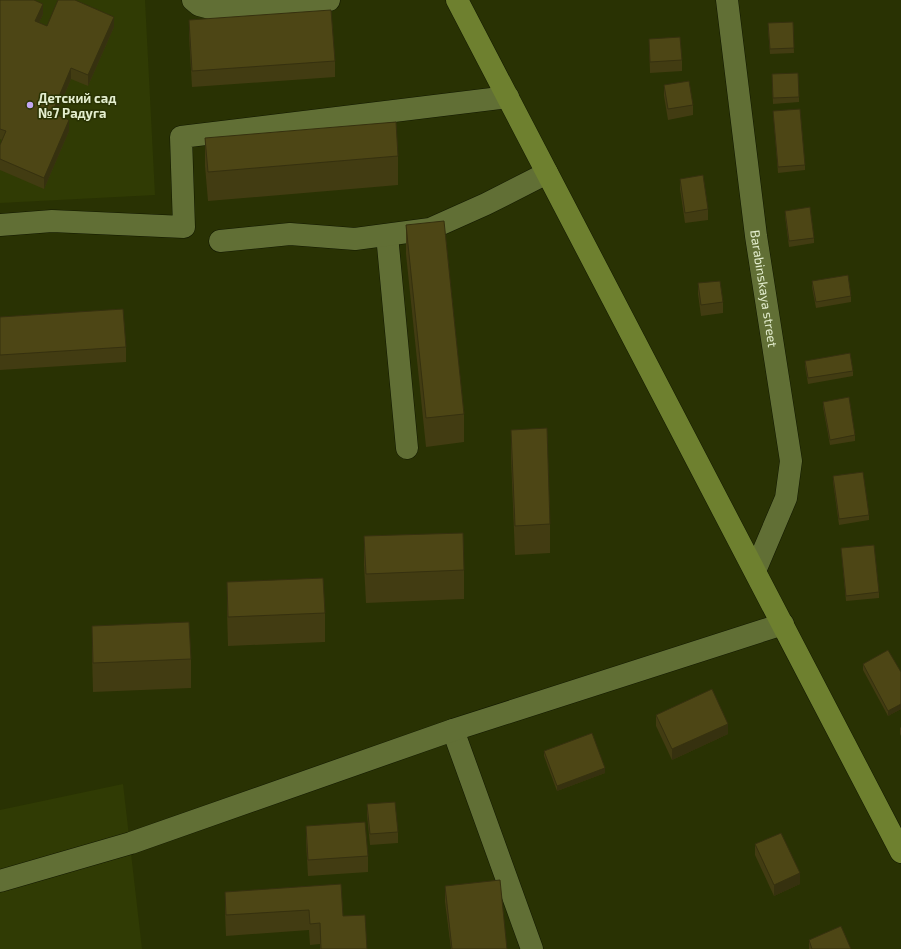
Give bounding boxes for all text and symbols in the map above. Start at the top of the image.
place label: Детский сад №7 Радуга [38,90,116,121]
marker: Детский сад №7 Радуга [25,100,35,110]
street label: Barabinskaya street [747,229,781,348]

